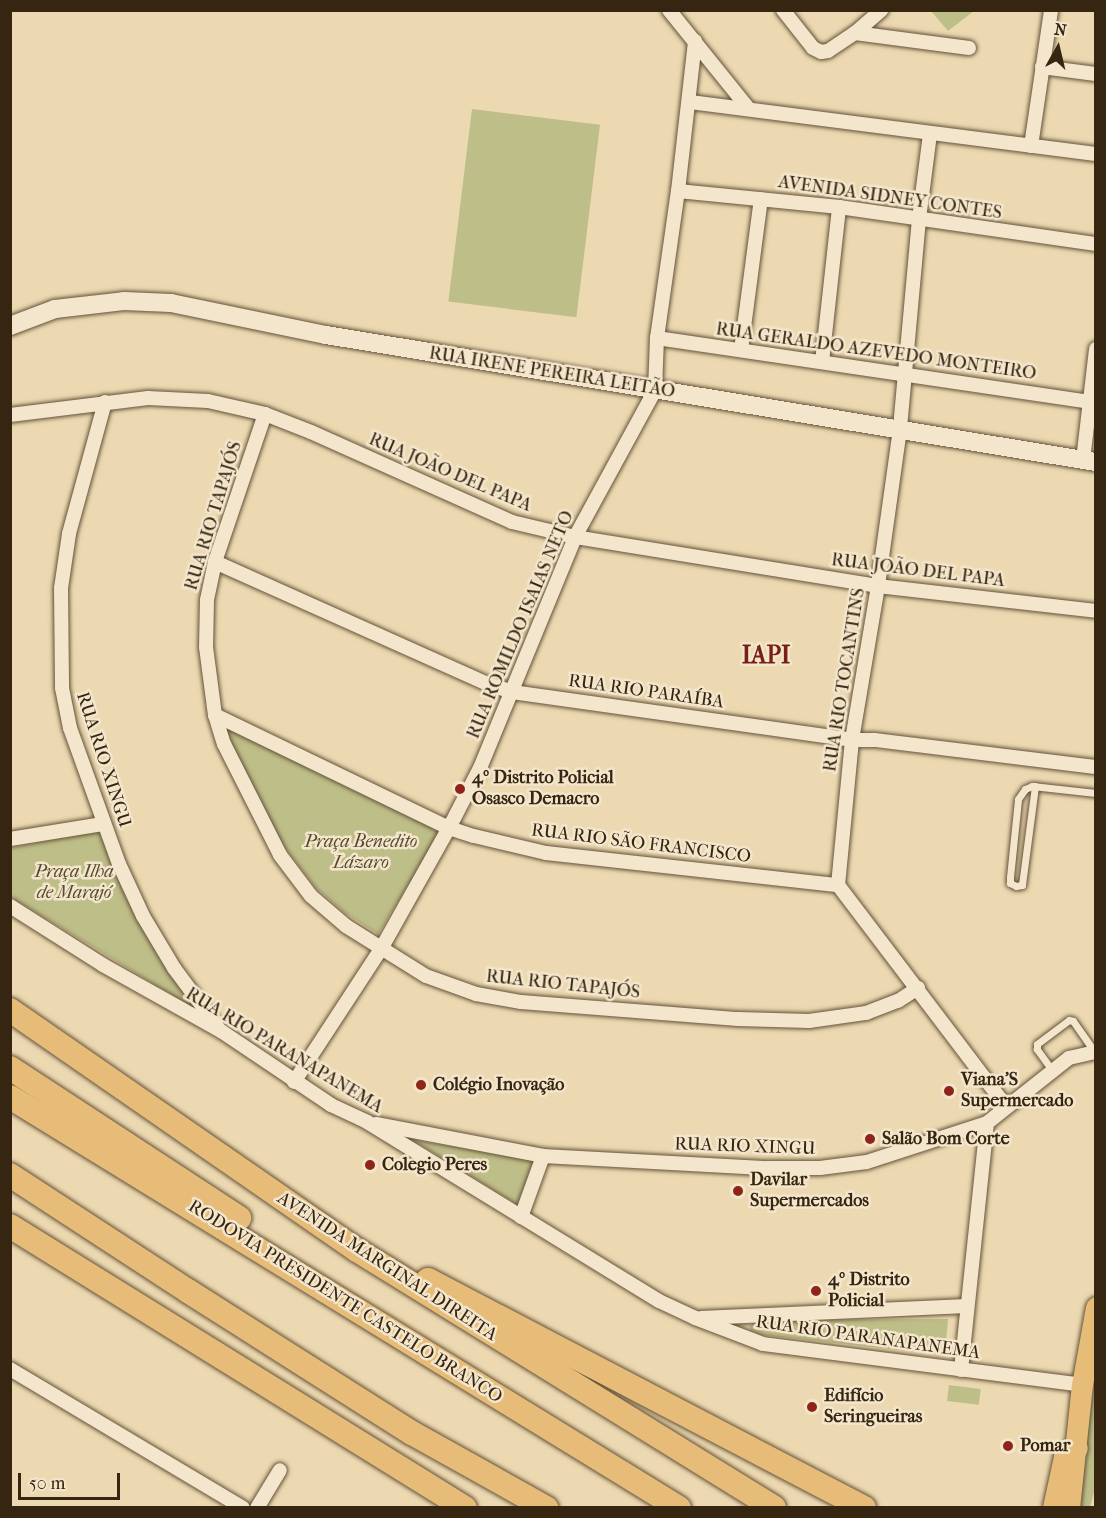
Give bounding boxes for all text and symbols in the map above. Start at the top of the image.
north arrow [1028,18,1088,78]
text: N [1053,19,1068,40]
street label: AVENIDA SIDNEY CONTES [777,172,1003,224]
street label: RUA GERALDO AZEVEDO MONTEIRO [714,319,1038,385]
street label: RUA IRENE PEREIRA LEITÃO [427,343,677,403]
street label: RUA JOÃO DEL PAPA [365,429,535,517]
street label: RUA RIO TAPAJÓS [181,439,247,593]
street label: RUA ROMILDO ISAIAS NETO [463,508,579,742]
street label: RUA JOÃO DEL PAPA [830,550,1006,592]
street label: RUA RIO TOCANTINS [820,587,870,773]
district label: IAPI [742,642,790,670]
street label: RUA RIO PARAÍBA [567,670,725,714]
street label: RUA RIO XINGU [71,690,135,830]
place label: 4º Distrito Policial Osasco Demacro [472,768,614,810]
marker: 4º Distrito Policial Osasco Demacro [453,782,467,796]
street label: RUA RIO SÃO FRANCISCO [530,820,752,868]
park label: Praça Benedito Lázaro [305,832,417,874]
park label: Praça Ilha de Marajó [34,862,114,904]
street label: RUA RIO TAPAJÓS [485,966,641,1004]
street label: RUA RIO PARANAPANEMA [182,984,386,1118]
place label: Viana'S Supermercado [961,1070,1073,1112]
place label: Colégio Inovação [433,1074,564,1096]
marker: Colégio Inovação [414,1078,428,1092]
marker: Viana'S Supermercado [942,1084,956,1098]
place label: Salão Bom Corte [882,1128,1010,1150]
marker: Salão Bom Corte [863,1132,877,1146]
street label: RUA RIO XINGU [674,1134,816,1160]
place label: Colegio Peres [382,1154,487,1176]
marker: Colegio Peres [363,1158,377,1172]
place label: Davilar Supermercados [750,1170,869,1212]
marker: Davilar Supermercados [731,1184,745,1198]
street label: AVENIDA MARGINAL DIREITA [273,1188,501,1346]
street label: RODOVIA PRESIDENTE CASTELO BRANCO [184,1196,506,1408]
place label: 4º Distrito Policial [828,1270,910,1312]
marker: 4º Distrito Policial [809,1284,823,1298]
street label: RUA RIO PARANAPANEMA [755,1312,981,1364]
place label: Edifício Seringueiras [824,1386,922,1428]
marker: Edifício Seringueiras [805,1400,819,1414]
place label: Pomar [1020,1435,1070,1457]
marker: Pomar [1001,1439,1015,1453]
scale bar [21,1461,123,1499]
text: 50 m [29,1473,65,1494]

